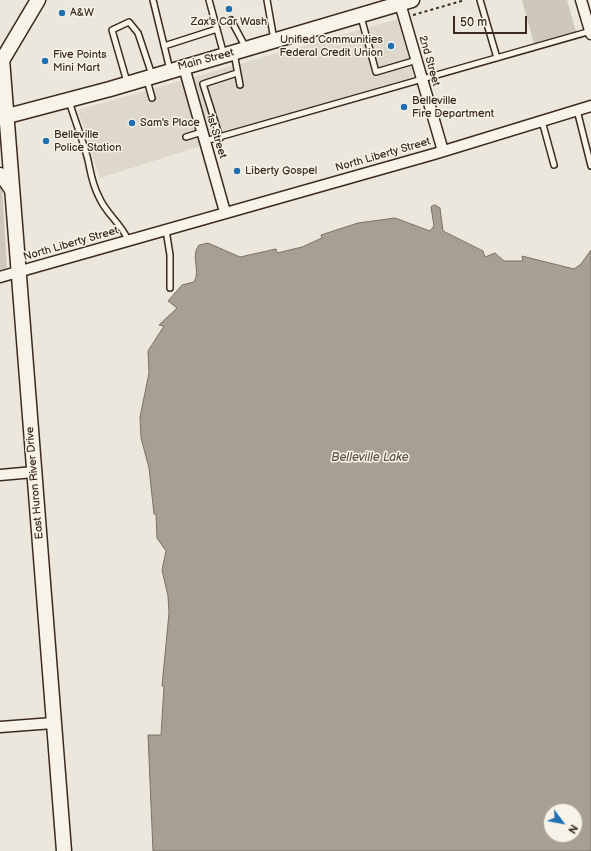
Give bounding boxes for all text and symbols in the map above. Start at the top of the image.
marker: Zax's Car Wash [224,4,234,14]
place label: A&W [70,6,94,20]
marker: A&W [57,8,67,18]
scale bar [455,8,529,34]
place label: Zax's Car Wash [191,15,267,29]
text: 50 m [460,15,487,30]
place label: Unified Communities Federal Credit Union [279,33,383,59]
street label: 2nd Street [415,34,443,88]
marker: Unified Communities Federal Credit Union [386,41,396,51]
street label: Main Street [176,46,236,74]
place label: Five Points Mini Mart [53,48,107,74]
marker: Five Points Mini Mart [40,56,50,66]
place label: Belleville Fire Department [412,94,494,120]
marker: Belleville Fire Department [399,102,409,112]
street label: 1st Street [203,112,229,160]
place label: Sam's Place [140,116,200,130]
marker: Sam's Place [127,118,137,128]
place label: Belleville Police Station [54,128,121,154]
street label: North Liberty Street [334,135,432,175]
marker: Belleville Police Station [41,136,51,146]
place label: Liberty Gospel [245,164,317,178]
marker: Liberty Gospel [232,166,242,176]
street label: North Liberty Street [22,224,120,264]
street label: East Huron River Drive [23,426,47,540]
water label: Belleville Lake [331,451,409,465]
north arrow [543,803,583,843]
text: N [565,822,580,836]

